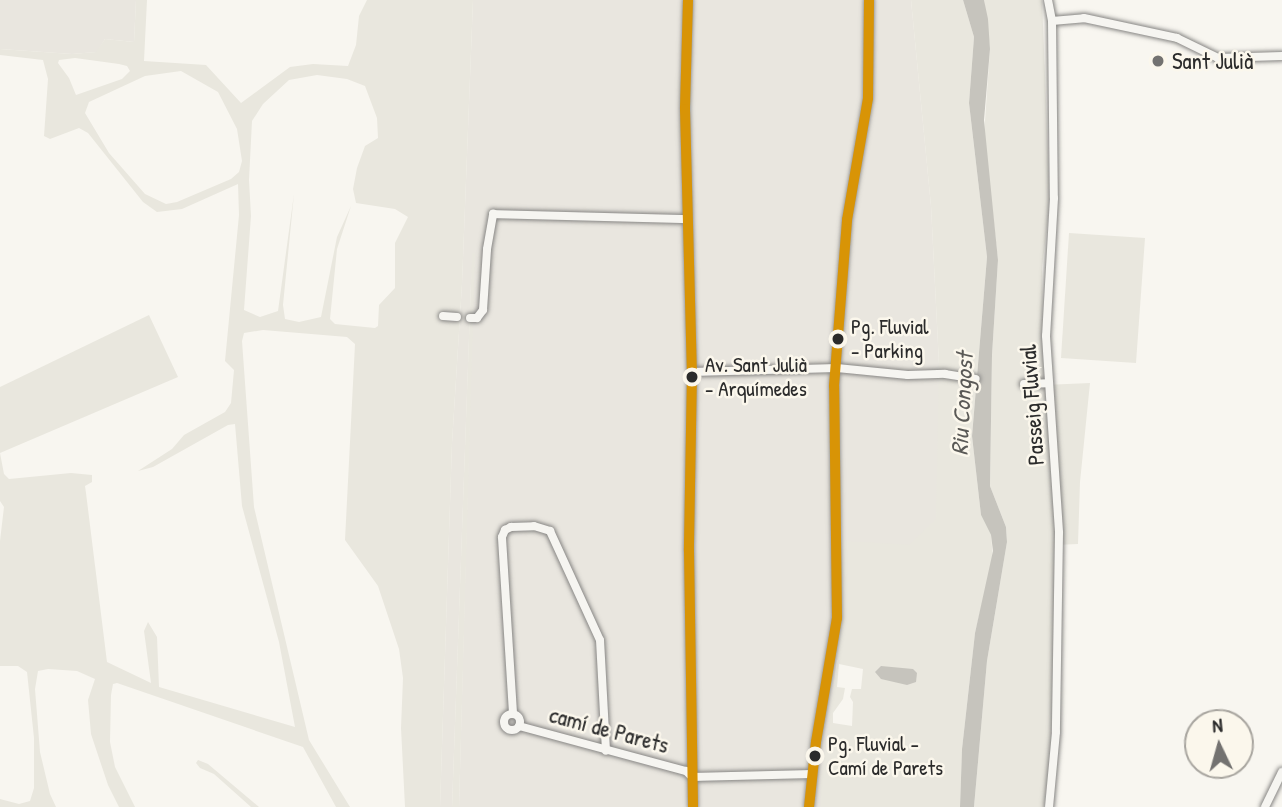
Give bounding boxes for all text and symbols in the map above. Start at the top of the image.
place label: Sant Julià [1172,47,1253,75]
marker: Sant Julià [1150,53,1166,69]
place label: Pg. Fluvial - Parking [851,314,929,364]
marker: Pg. Fluvial - Parking [831,332,845,346]
street label: Passeig Fluvial [1014,344,1050,466]
place label: Av. Sant Julià - Arquímedes [705,352,807,402]
water label: Riu Congost [945,352,979,456]
marker: Av. Sant Julià - Arquímedes [685,370,699,384]
street label: camí de Parets [546,701,672,759]
north arrow [1184,709,1254,779]
text: N [1211,712,1224,738]
place label: Pg. Fluvial - Camí de Parets [828,731,943,781]
marker: Pg. Fluvial - Camí de Parets [808,749,822,763]

